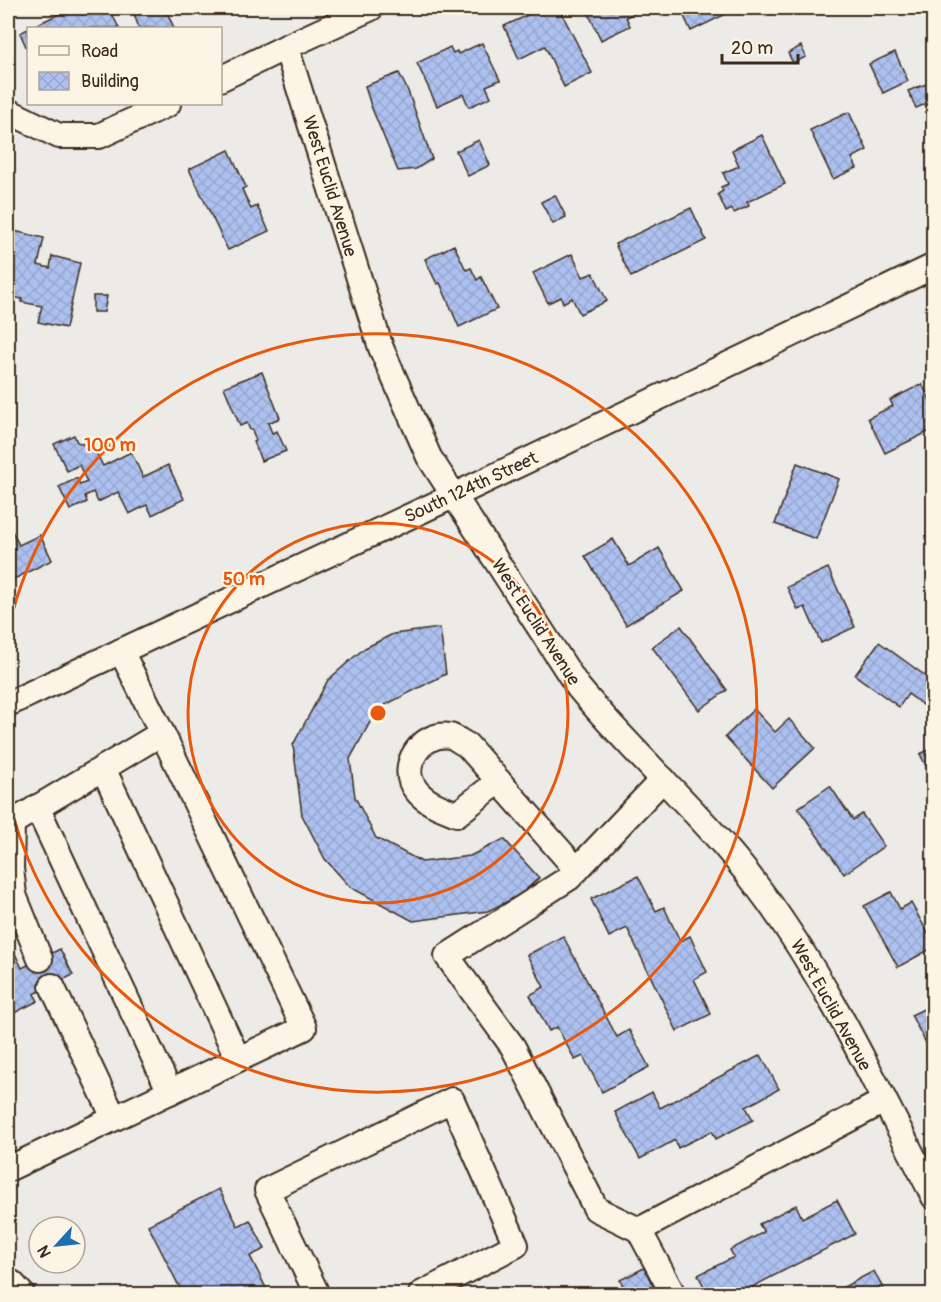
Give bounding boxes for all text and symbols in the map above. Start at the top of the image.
legend [27,27,222,105]
scale bar [722,27,798,65]
text: 20 m [731,37,773,60]
text: Road [81,40,118,63]
text: Building [81,70,139,93]
street label: West Euclid Avenue [297,113,362,260]
text: 100 m [84,434,136,457]
street label: South 124th Street [401,446,542,528]
street label: West Euclid Avenue [486,555,585,690]
text: 50 m [223,568,265,591]
centre of rings [368,703,388,723]
street label: West Euclid Avenue [785,936,876,1075]
north arrow [27,1215,87,1275]
text: N [33,1242,56,1261]

